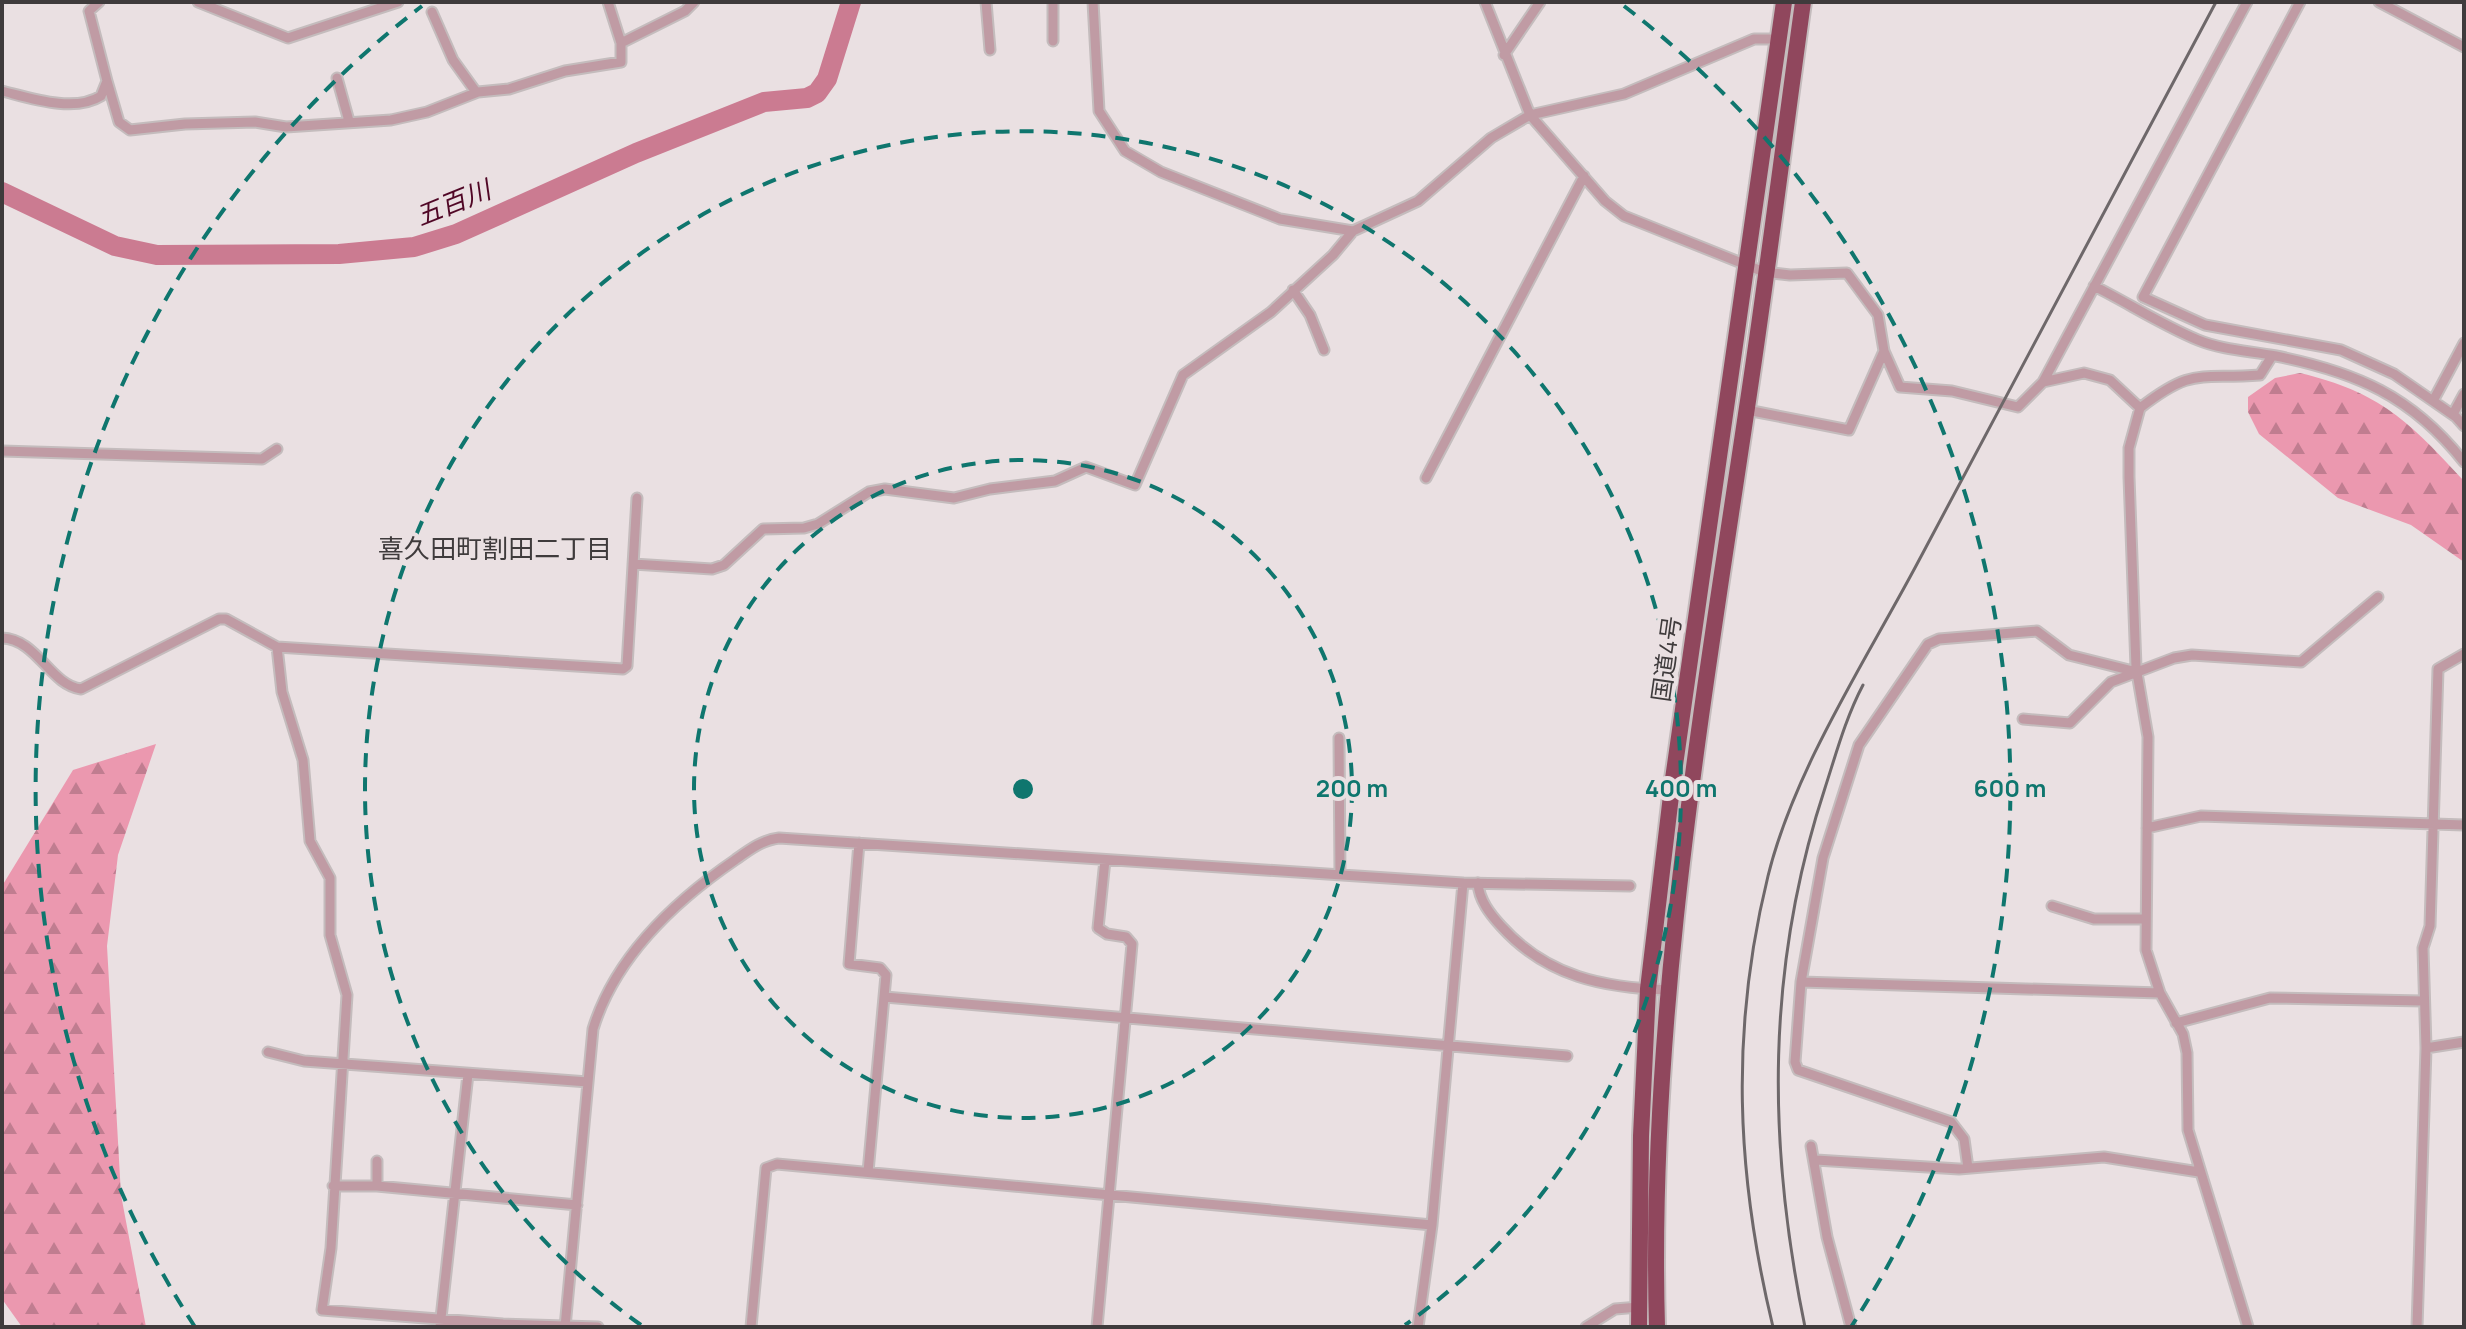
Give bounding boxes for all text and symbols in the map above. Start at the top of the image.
water label: 五百川 [410,170,498,233]
district label: 喜久田町割田二丁目 [378,530,612,566]
street label: 国道4号 [1643,614,1688,704]
text: 200 m [1316,771,1388,804]
text: 400 m [1645,771,1717,804]
text: 600 m [1974,771,2046,804]
centre of rings [1009,775,1037,803]

